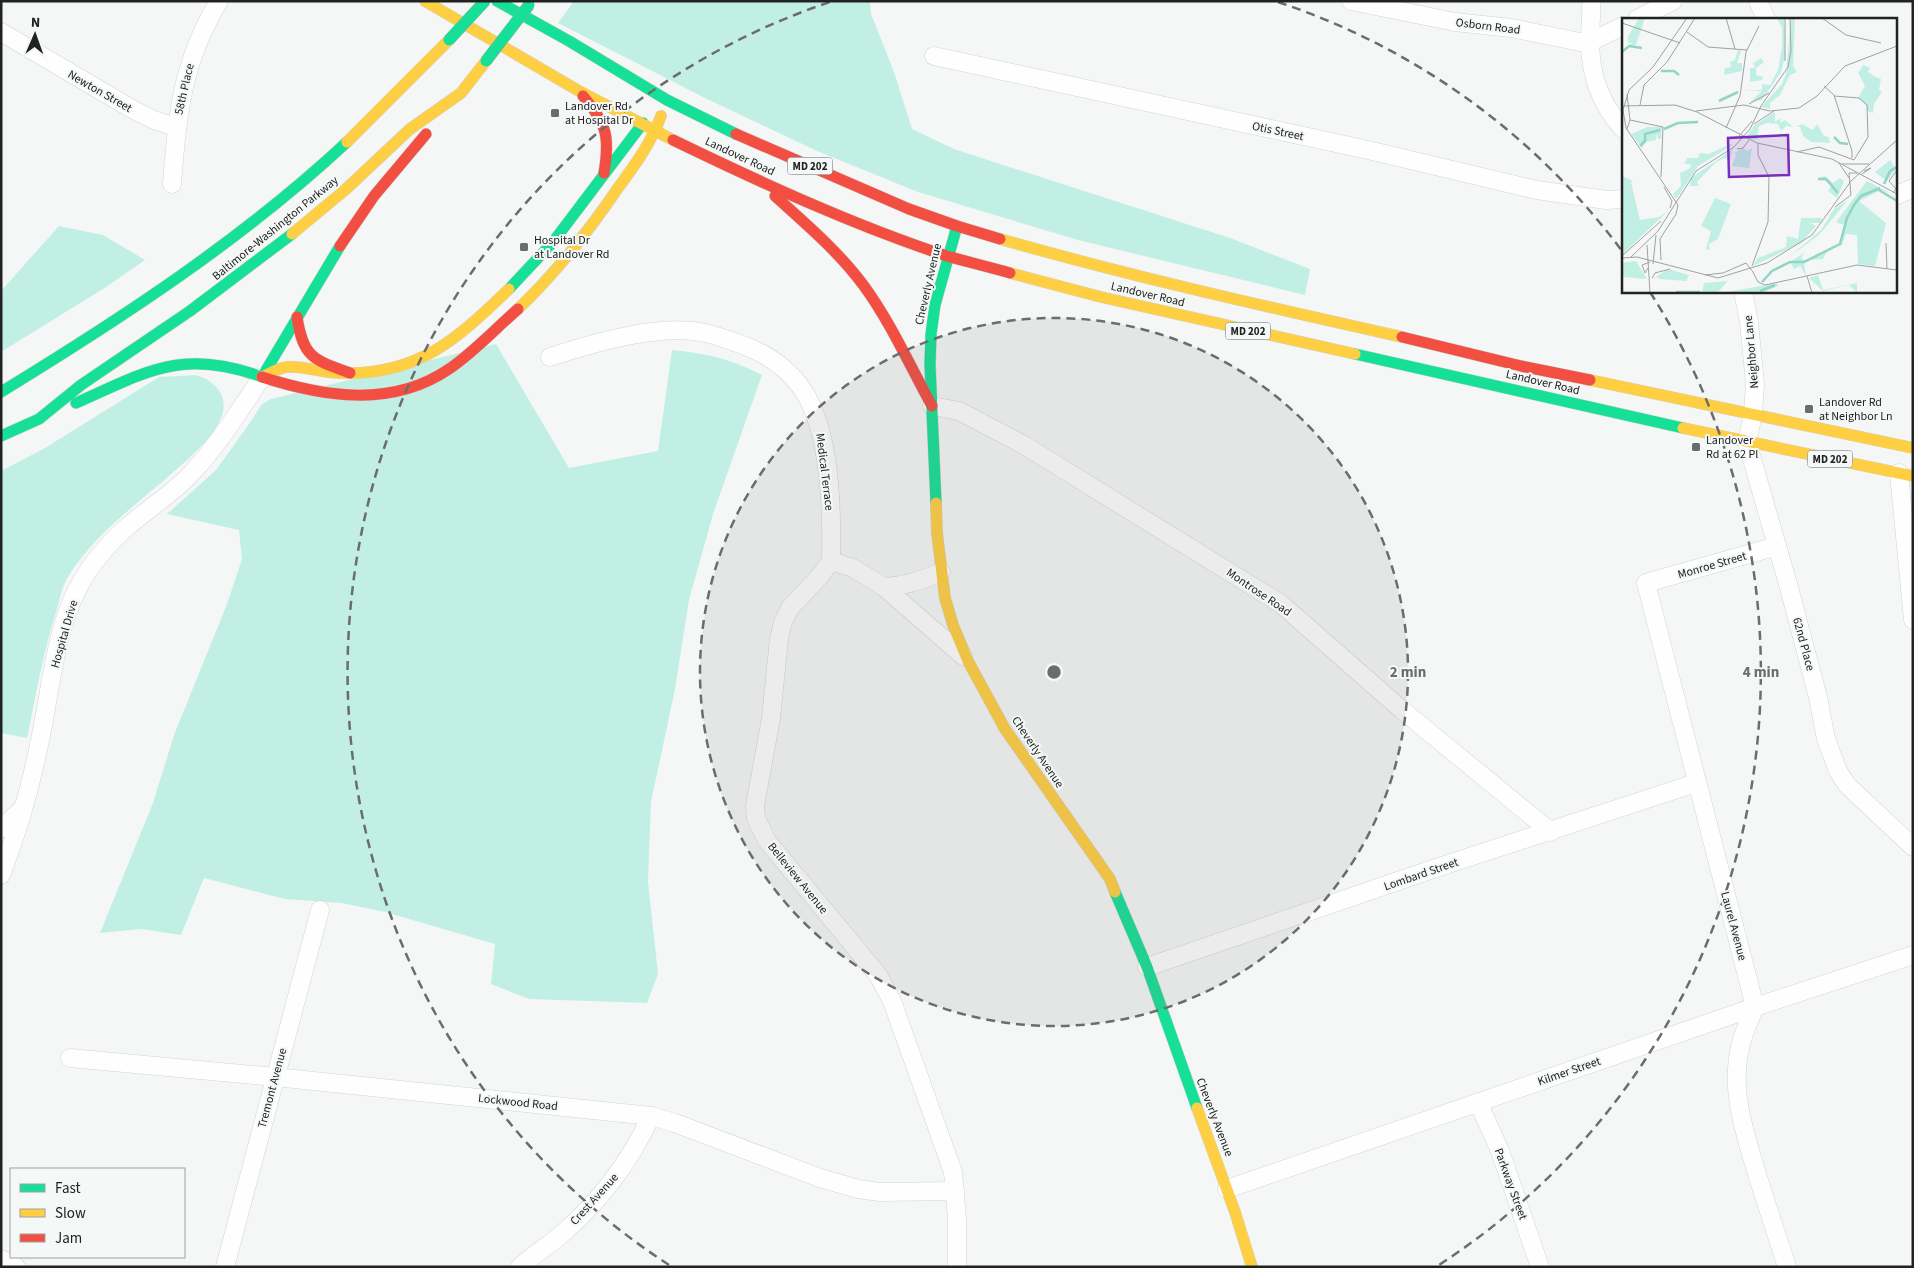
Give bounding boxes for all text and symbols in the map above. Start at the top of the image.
north arrow [10,10,60,60]
text: N [30,13,40,33]
street label: Osborn Road [1455,14,1521,39]
inset map [1622,18,1896,292]
street label: 58th Place [170,62,199,116]
street label: Newton Street [64,66,135,117]
place label: Landover Rd at Hospital Dr [565,98,634,129]
marker: Landover Rd at Hospital Dr [549,107,561,119]
street label: Otis Street [1250,118,1305,145]
street label: Landover Road [702,133,778,180]
road number: MD 202 [788,158,832,175]
street label: Baltimore-Washington Parkway [209,172,342,285]
place label: Hospital Dr at Landover Rd [534,232,609,263]
marker: Hospital Dr at Landover Rd [518,241,530,253]
street label: Cheverly Avenue [911,242,946,327]
street label: Landover Road [1109,278,1187,311]
street label: Neighbor Lane [1740,315,1763,389]
road number: MD 202 [1226,322,1270,340]
street label: Landover Road [1504,366,1582,399]
place label: Landover Rd at Neighbor Ln [1819,394,1893,425]
marker: Landover Rd at Neighbor Ln [1803,403,1815,415]
street label: Medical Terrace [811,432,838,512]
place label: Landover Rd at 62 Pl [1706,432,1758,463]
marker: Landover Rd at 62 Pl [1690,441,1702,453]
road number: MD 202 [1808,450,1852,468]
street label: Monroe Street [1676,548,1748,583]
street label: Montrose Road [1223,564,1295,621]
street label: Hospital Drive [47,598,82,670]
street label: 62nd Place [1788,616,1819,673]
text: 2 min [1390,662,1426,683]
text: 4 min [1743,662,1779,683]
centre of rings [1045,663,1063,681]
street label: Cheverly Avenue [1007,713,1068,792]
street label: Belleview Avenue [763,839,832,918]
street label: Lombard Street [1382,854,1461,895]
street label: Laurel Avenue [1716,890,1751,963]
street label: Tremont Avenue [254,1046,291,1130]
street label: Kilmer Street [1535,1053,1603,1090]
street label: Cheverly Avenue [1192,1075,1237,1159]
street label: Lockwood Road [477,1090,559,1115]
street label: Parkway Street [1490,1146,1531,1222]
legend [10,1168,185,1258]
street label: Crest Avenue [566,1169,622,1229]
text: Fast [55,1178,81,1199]
text: Slow [55,1203,86,1224]
text: Jam [55,1228,82,1249]

